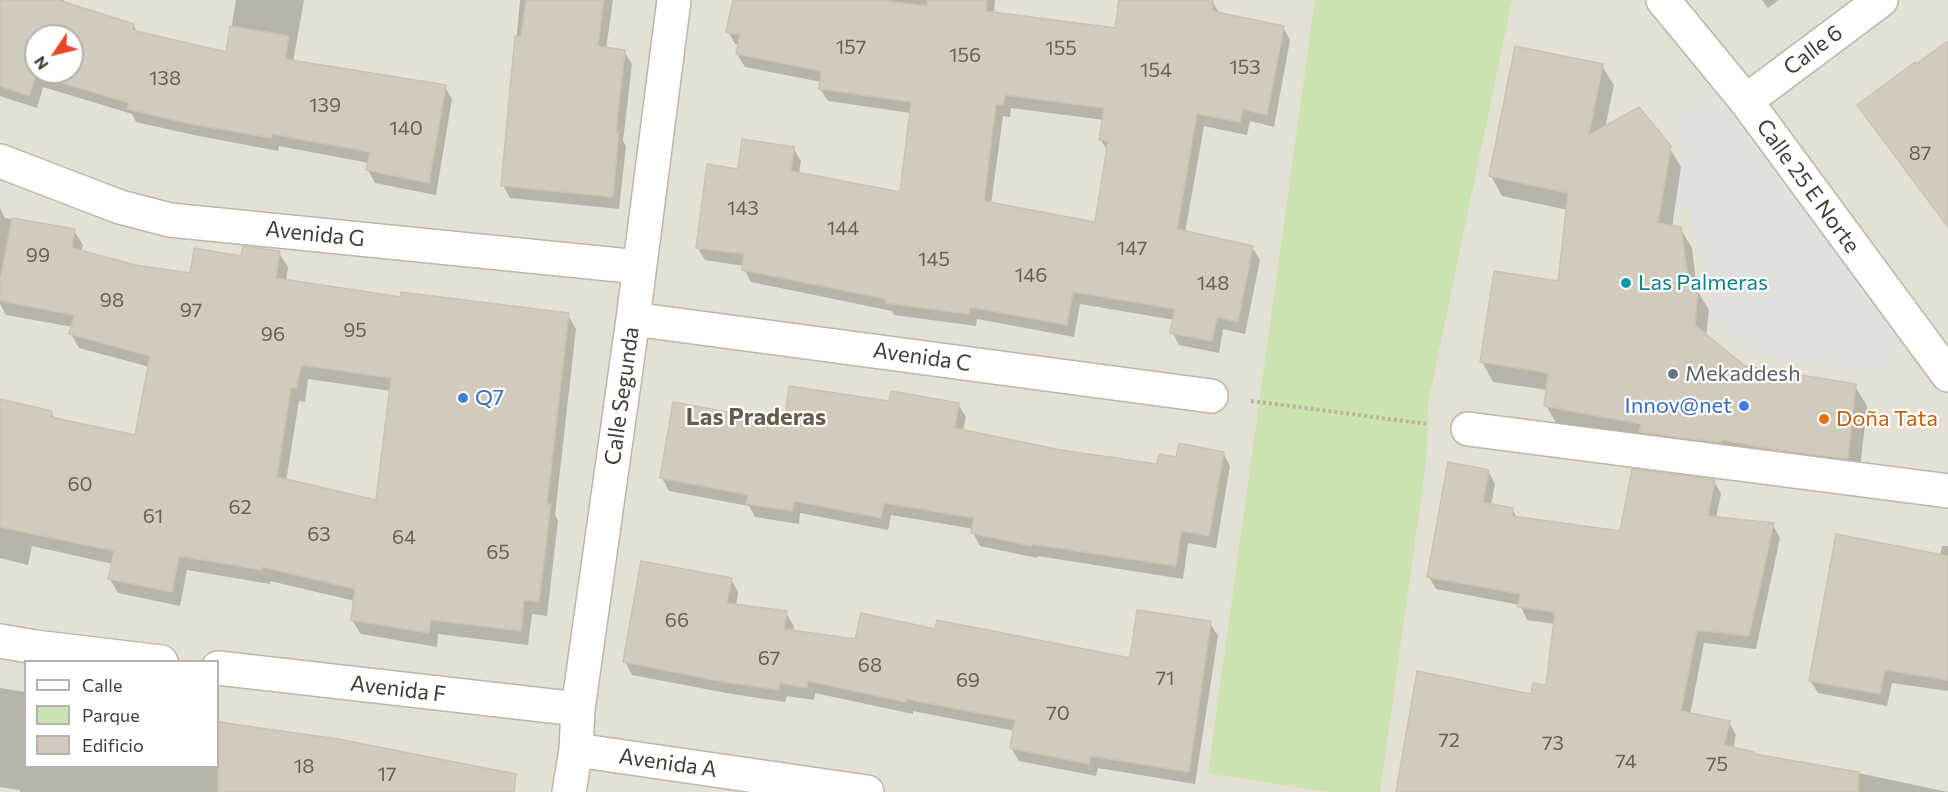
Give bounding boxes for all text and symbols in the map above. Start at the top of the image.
street label: Calle 6 [1778,19,1848,81]
north arrow [24,24,84,84]
house number: 157 [836,35,866,59]
house number: 155 [1045,36,1077,60]
house number: 156 [949,43,981,67]
text: N [29,53,52,74]
house number: 153 [1229,55,1261,79]
house number: 154 [1140,58,1172,82]
house number: 138 [149,66,181,90]
house number: 139 [309,93,341,117]
street label: Calle 25 E Norte [1751,114,1865,258]
house number: 140 [389,116,423,140]
house number: 87 [1909,141,1931,165]
house number: 143 [727,196,759,220]
street label: Avenida G [264,216,366,252]
house number: 144 [827,216,859,240]
house number: 147 [1117,236,1147,260]
house number: 99 [26,243,50,267]
house number: 145 [918,247,950,271]
house number: 146 [1015,263,1047,287]
place label: Las Palmeras [1638,270,1768,296]
house number: 148 [1197,271,1229,295]
marker: Las Palmeras [1619,276,1633,290]
house number: 98 [100,288,124,312]
house number: 97 [180,298,202,322]
house number: 95 [343,318,367,342]
house number: 96 [261,322,285,346]
street label: Calle Segunda [599,325,645,467]
street label: Avenida C [871,337,973,377]
place label: Mekaddesh [1685,361,1801,387]
marker: Mekaddesh [1666,367,1680,381]
place label: Q7 [475,385,504,411]
marker: Q7 [456,391,470,405]
place label: Innov@net [1625,393,1732,419]
marker: Innov@net [1737,399,1751,413]
district label: Las Praderas [686,403,826,431]
place label: Doña Tata [1836,406,1938,432]
marker: Doña Tata [1817,412,1831,426]
house number: 60 [67,472,93,496]
house number: 62 [228,495,252,519]
house number: 61 [143,504,163,528]
house number: 63 [307,522,331,546]
house number: 64 [392,525,416,549]
house number: 65 [486,540,510,564]
house number: 66 [665,608,689,632]
house number: 67 [758,646,780,670]
house number: 68 [858,653,882,677]
legend [24,660,219,768]
house number: 71 [1155,666,1175,690]
house number: 69 [956,668,980,692]
street label: Avenida F [349,670,447,708]
text: Calle [82,674,122,696]
house number: 70 [1046,701,1070,725]
text: Parque [82,704,140,726]
house number: 72 [1438,728,1460,752]
house number: 73 [1542,731,1564,755]
text: Edificio [82,734,144,756]
street label: Avenida A [617,743,719,783]
house number: 74 [1615,749,1637,773]
house number: 75 [1706,752,1728,776]
house number: 18 [294,754,314,778]
house number: 17 [377,762,397,786]

